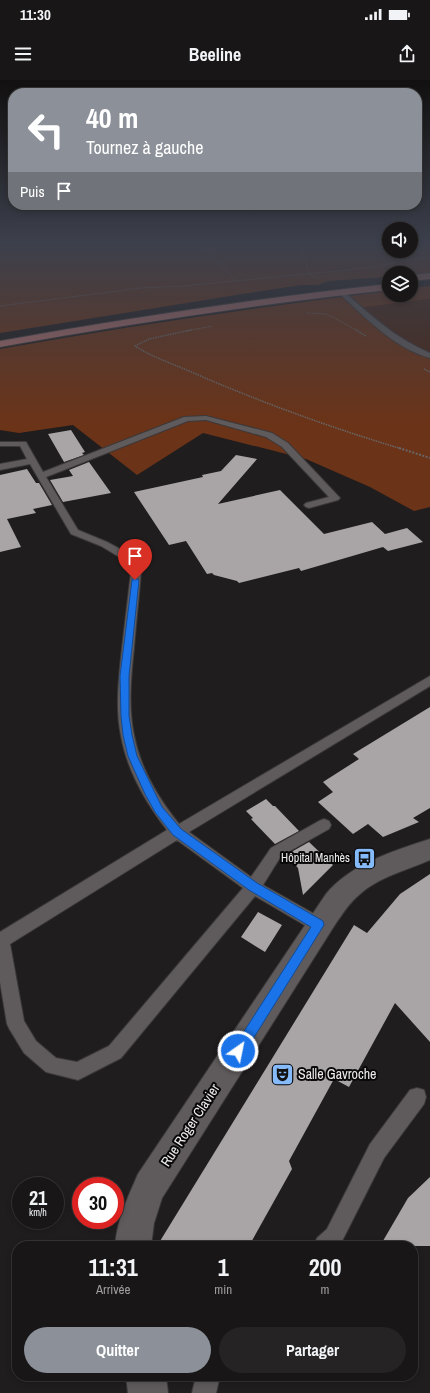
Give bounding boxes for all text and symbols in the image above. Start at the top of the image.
text: 11:30 [20,4,51,25]
text: Beeline [189,42,241,67]
icon: menu [12,43,34,65]
icon: share [396,43,418,65]
text: 40 m [86,99,138,137]
icon: left [20,104,72,156]
text: Tournez à gauche [86,135,203,160]
icon: arrive [53,180,75,202]
text: Puis [20,181,45,202]
map controls [382,222,418,302]
button: sound [382,222,418,258]
button: layers [382,266,418,302]
pin [118,539,152,580]
icon: arrive [124,545,146,567]
bus stop icon: Hôpital Manhès [352,845,378,871]
place label: Hôpital Manhès [281,850,350,866]
position arrow [217,1030,259,1072]
theatre icon: Salle Gavroche [269,1061,295,1087]
place label: Salle Gavroche [298,1065,376,1083]
street label: Rue Roger Clavier [157,1080,224,1170]
speed limit sign: 30 [72,1177,124,1229]
text: 21 [29,1184,47,1211]
text: km/h [29,1206,47,1219]
text: 11:31 [89,1251,138,1283]
text: 1 [218,1251,229,1283]
text: 200 [309,1251,341,1283]
text: Arrivée [96,1281,130,1298]
text: min [214,1281,232,1298]
text: m [321,1281,329,1298]
button: Quitter [24,1327,211,1373]
button: Partager [219,1327,406,1373]

